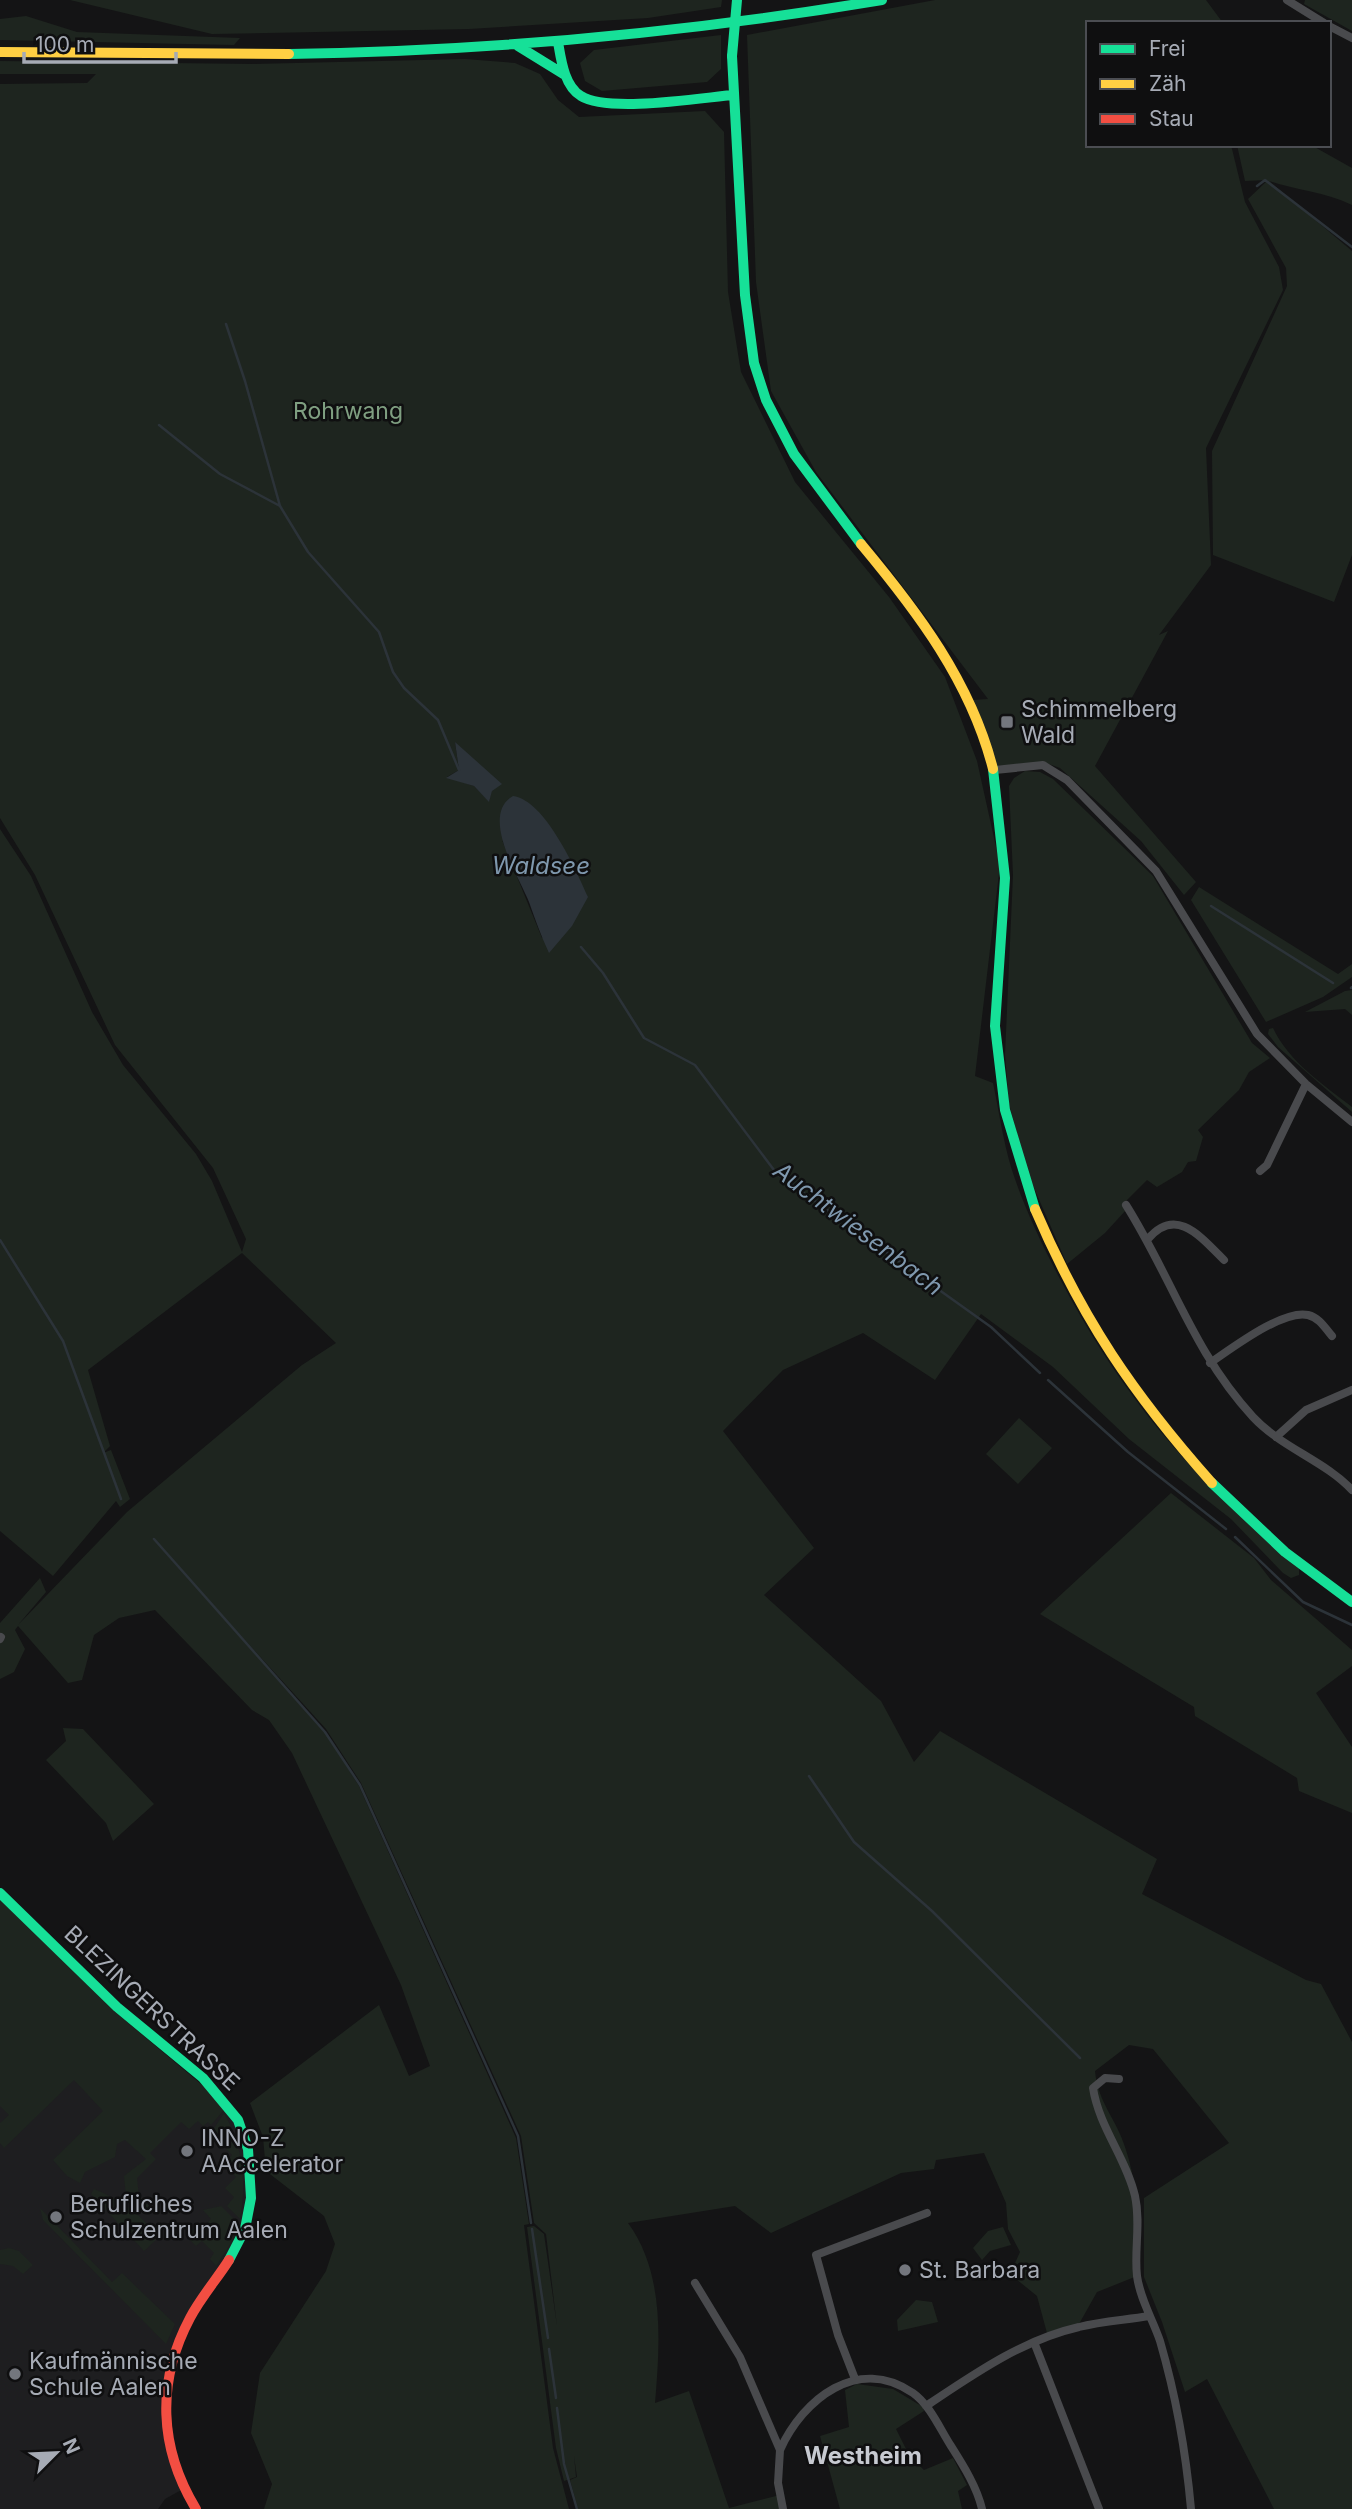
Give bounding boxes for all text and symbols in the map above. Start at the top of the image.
scale bar [24,21,177,65]
legend [1086,21,1331,147]
text: 100 m [35,32,94,57]
text: Frei [1149,36,1186,61]
text: Zäh [1149,71,1186,96]
text: Stau [1149,106,1194,131]
park label: Rohrwang [293,397,403,425]
place label: Schimmelberg Wald [1021,695,1177,749]
marker: Schimmelberg Wald [999,714,1015,730]
water label: Waldsee [492,851,590,880]
water label: Auchtwiesenbach [767,1155,949,1302]
street label: BLEZINGERSTRASSE [59,1920,245,2096]
place label: INNO-Z AAccelerator [201,2124,343,2178]
marker: INNO-Z AAccelerator [179,2143,195,2159]
place label: Berufliches Schulzentrum Aalen [70,2190,288,2244]
marker: Berufliches Schulzentrum Aalen [48,2209,64,2225]
place label: St. Barbara [919,2256,1040,2284]
marker: St. Barbara [897,2262,913,2278]
place label: Kaufmännische Schule Aalen [29,2347,198,2401]
marker: Kaufmännische Schule Aalen [7,2366,23,2382]
north arrow [21,2418,91,2488]
text: N [58,2435,85,2458]
district label: Westheim [804,2441,922,2470]

